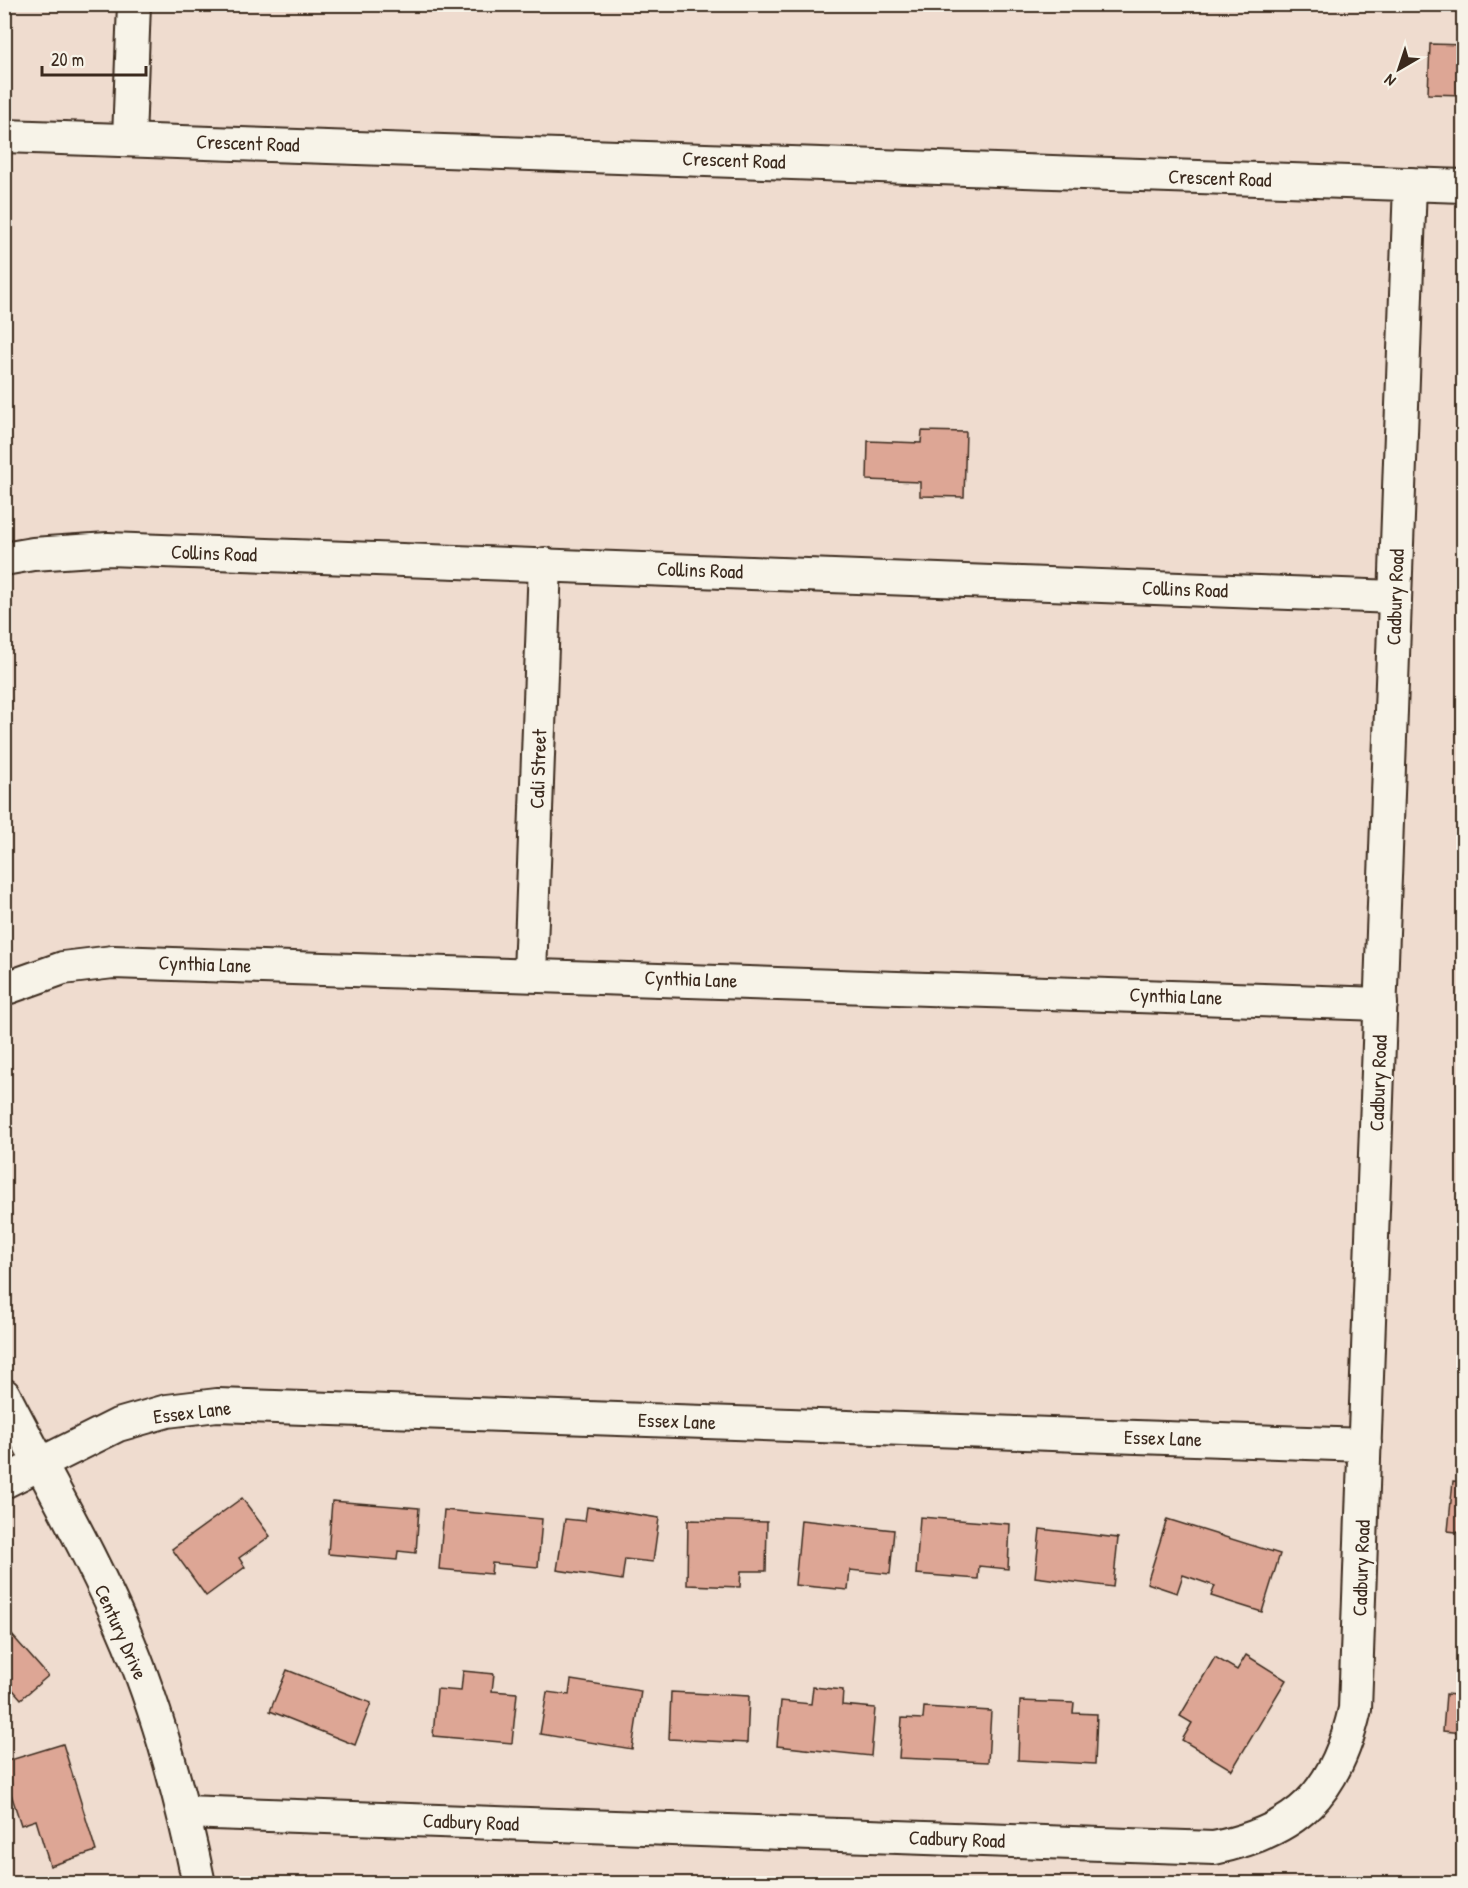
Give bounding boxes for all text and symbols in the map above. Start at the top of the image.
scale bar [42,39,146,77]
north arrow [1369,39,1429,99]
text: 20 m [51,47,84,72]
text: N [1379,69,1400,92]
street label: Crescent Road [196,127,300,158]
street label: Crescent Road [682,144,786,175]
street label: Crescent Road [1168,162,1272,193]
street label: Collins Road [170,538,258,568]
street label: Cadbury Road [1379,548,1410,646]
street label: Collins Road [656,555,744,585]
street label: Collins Road [1141,574,1229,604]
street label: Cali Street [523,728,552,809]
street label: Cynthia Lane [158,948,252,979]
street label: Cynthia Lane [644,963,738,994]
street label: Cynthia Lane [1129,980,1223,1011]
street label: Cadbury Road [1362,1034,1393,1132]
street label: Essex Lane [152,1393,232,1430]
street label: Essex Lane [638,1406,717,1435]
street label: Essex Lane [1124,1423,1203,1452]
street label: Cadbury Road [1345,1519,1376,1617]
street label: Century Drive [89,1580,154,1684]
street label: Cadbury Road [422,1806,520,1837]
street label: Cadbury Road [908,1823,1006,1854]

